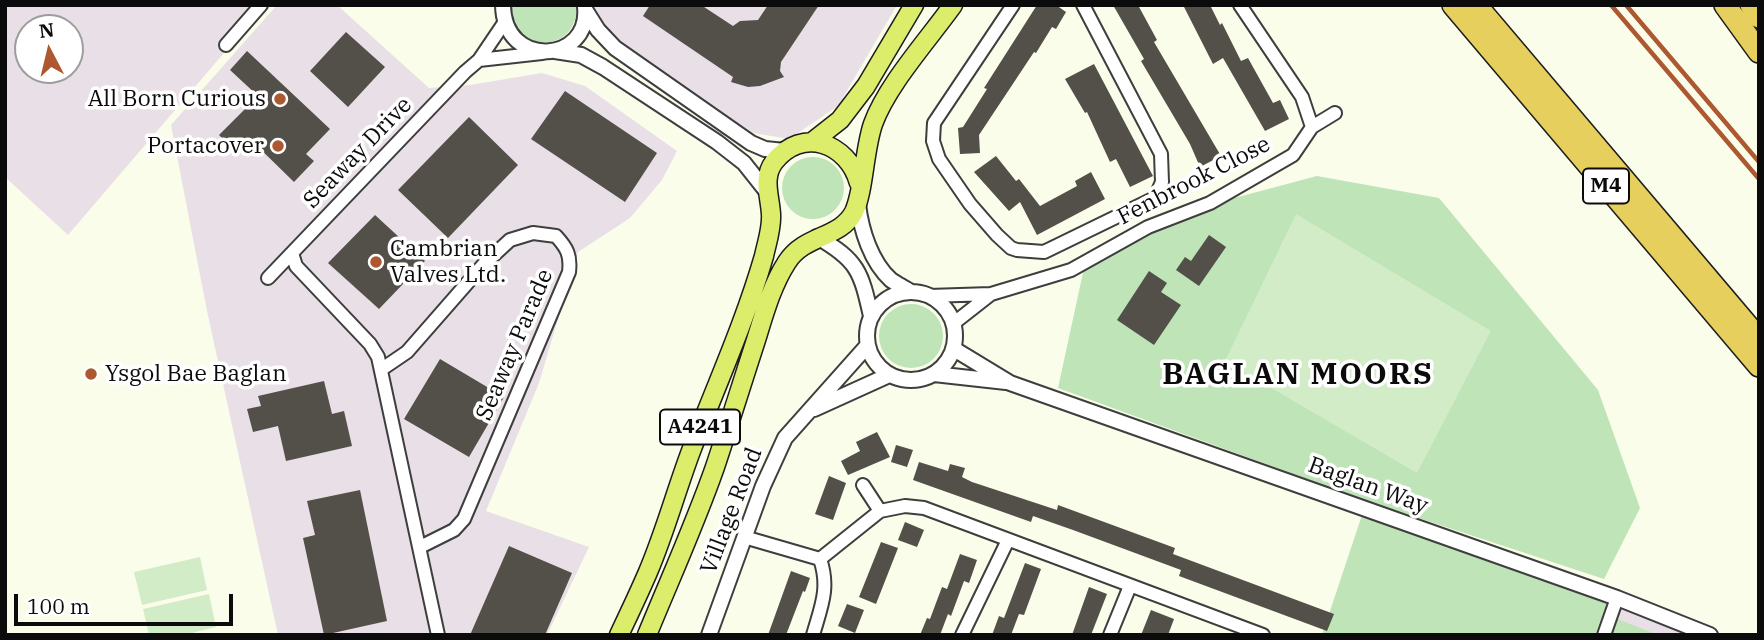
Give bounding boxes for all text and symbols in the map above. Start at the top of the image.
north arrow [14,14,84,84]
text: N [38,17,56,43]
place label: All Born Curious [88,85,266,113]
marker: All Born Curious [272,91,288,107]
street label: Seaway Drive [298,92,418,214]
street label: Fenbrook Close [1113,131,1275,231]
place label: Portacover [147,132,264,160]
marker: Portacover [270,138,286,154]
road number: M4 [1583,168,1629,204]
place label: Cambrian Valves Ltd. [390,235,506,289]
marker: Cambrian Valves Ltd. [368,254,384,270]
street label: Seaway Parade [471,265,559,425]
district label: BAGLAN MOORS [1164,357,1432,393]
place label: Ysgol Bae Baglan [105,360,287,388]
marker: Ysgol Bae Baglan [83,366,99,382]
road number: A4241 [660,410,740,444]
street label: Village Road [695,444,769,578]
street label: Baglan Way [1304,452,1432,520]
scale bar [18,580,236,624]
text: 100 m [27,592,90,620]

